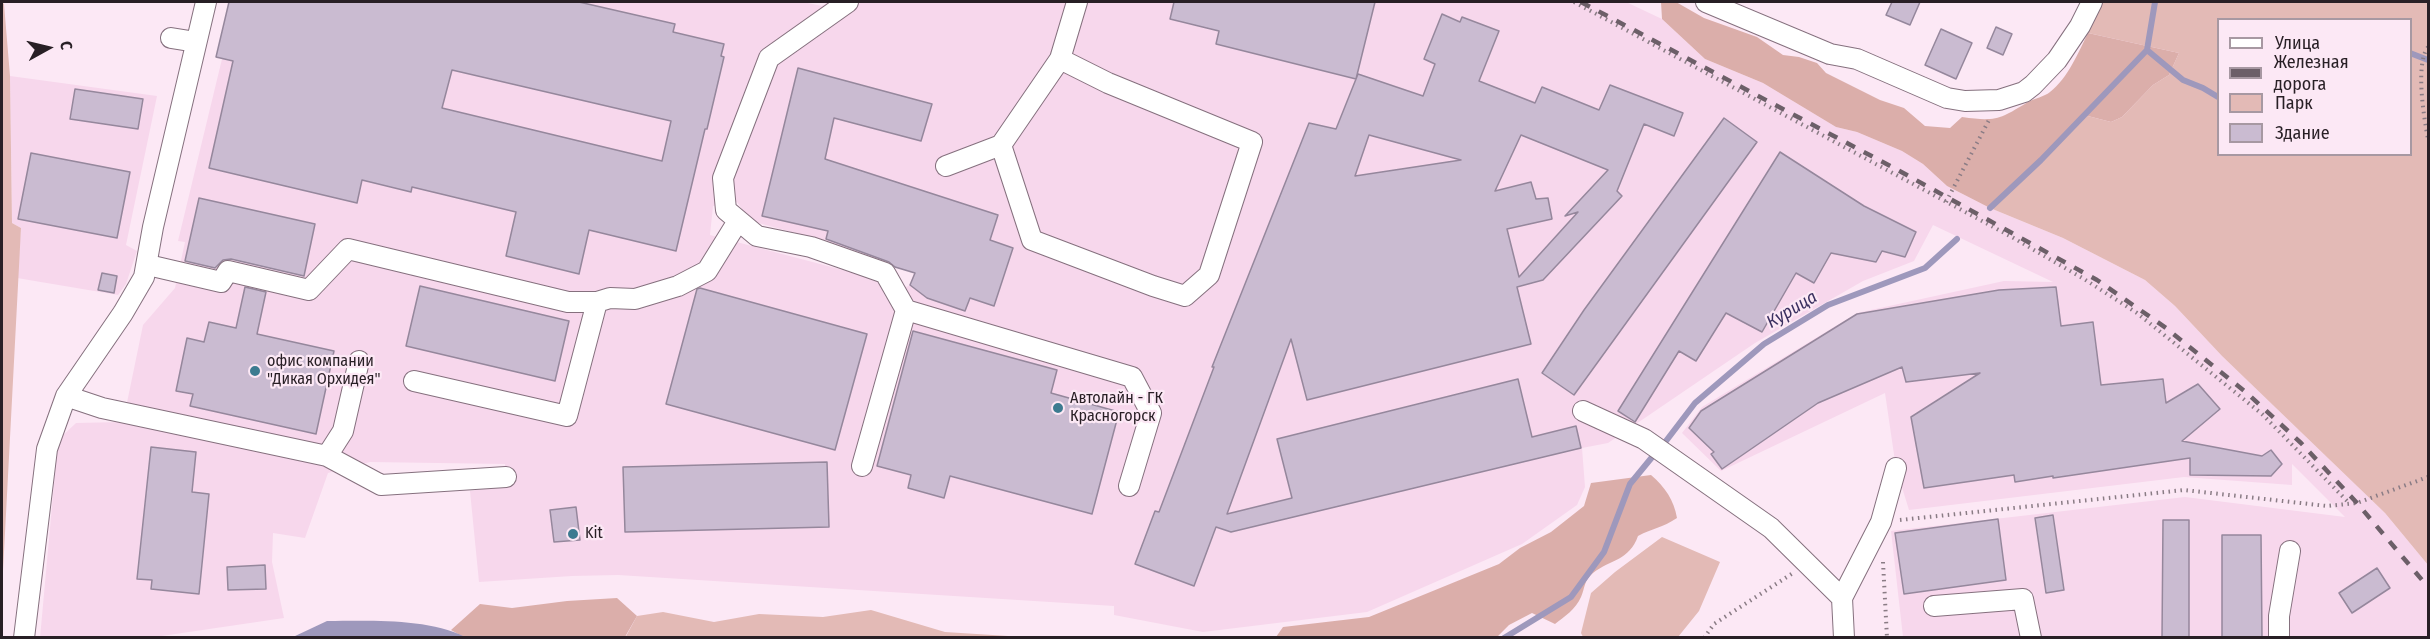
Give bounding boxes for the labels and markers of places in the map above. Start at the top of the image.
place label: офис компании "Дикая Орхидея" [267,352,381,390]
marker: офис компании "Дикая Орхидея" [248,364,262,378]
place label: Автолайн - ГК Красногорск [1070,389,1163,427]
marker: Автолайн - ГК Красногорск [1051,401,1065,415]
place label: Kit [585,524,603,544]
marker: Kit [566,527,580,541]

